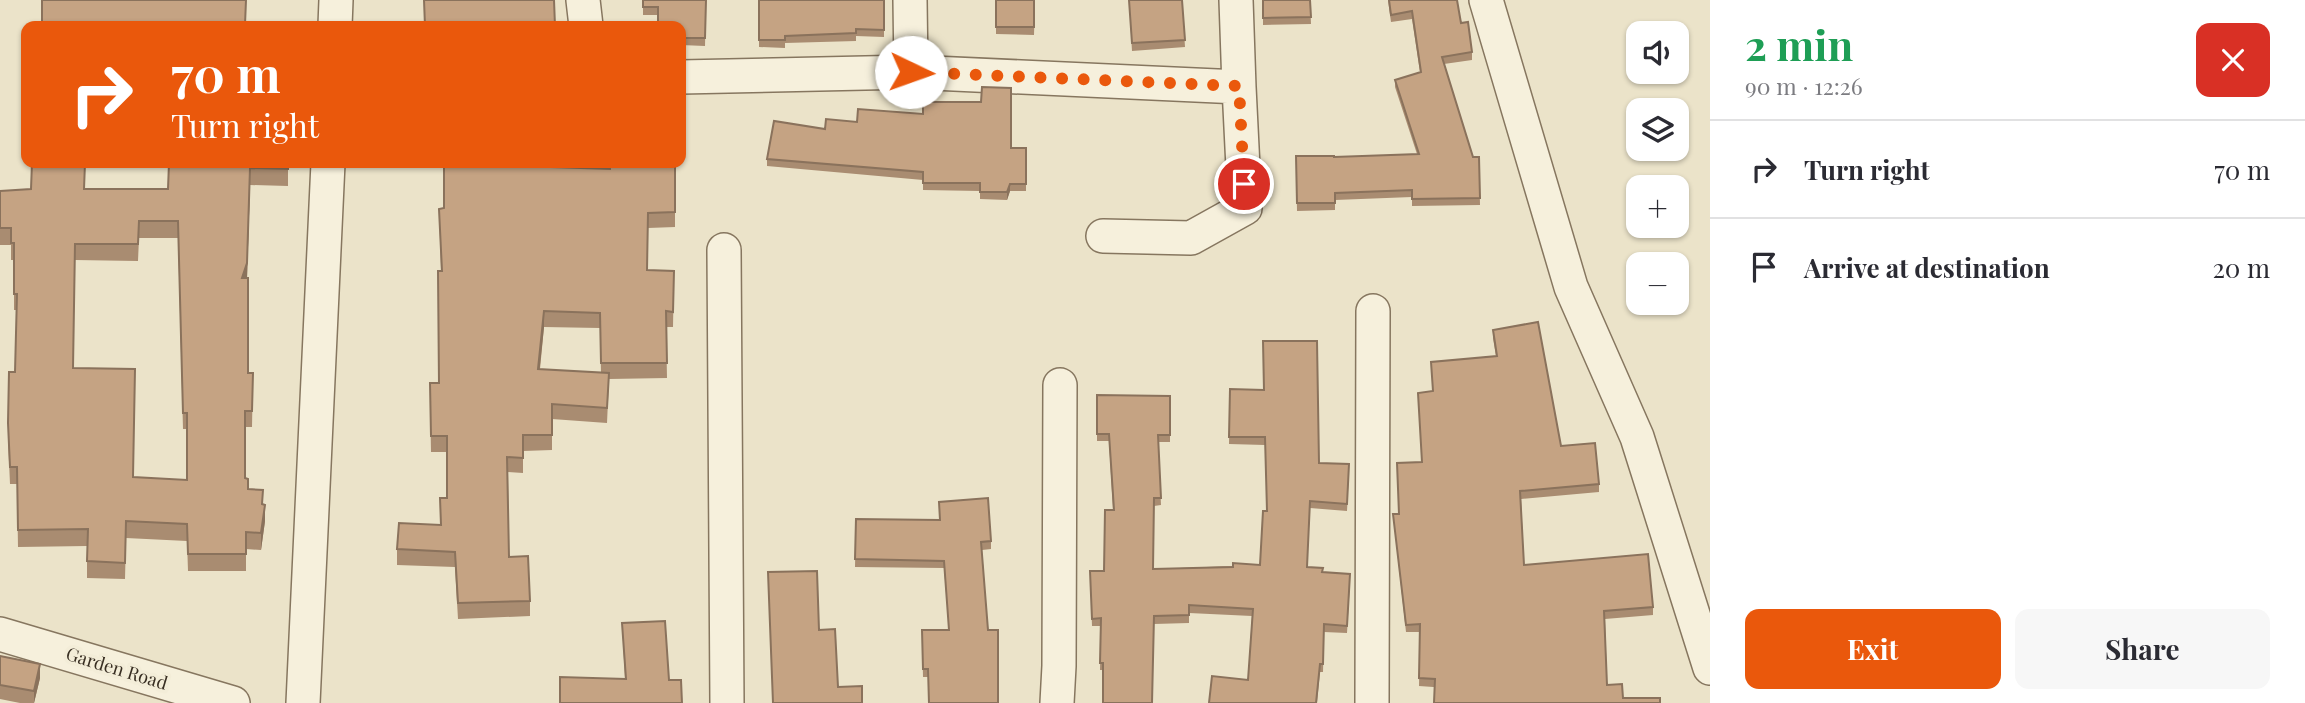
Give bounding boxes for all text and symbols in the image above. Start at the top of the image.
text: 2 min [1745,16,1853,72]
map controls [1626,21,1689,315]
button: sound [1626,21,1689,84]
button: close [2196,23,2270,97]
position arrow [874,35,948,109]
text: 70 m [171,40,281,105]
icon: right [56,49,147,140]
text: 90 m · 12:26 [1745,70,1863,101]
button: layers [1626,98,1689,161]
text: Turn right [171,103,319,146]
icon: right [1745,150,1783,188]
text: Turn right [1804,152,1930,187]
text: 70 m [2214,152,2270,187]
pin [1214,154,1274,214]
icon: arrive [1225,165,1263,203]
button: + [1626,175,1689,238]
icon: arrive [1745,248,1783,286]
text: Arrive at destination [1804,250,2050,285]
text: 20 m [2212,250,2270,285]
button: − [1626,252,1689,315]
button: Exit [1745,609,2001,689]
button: Share [2015,609,2270,689]
street label: Garden Road [63,641,171,695]

